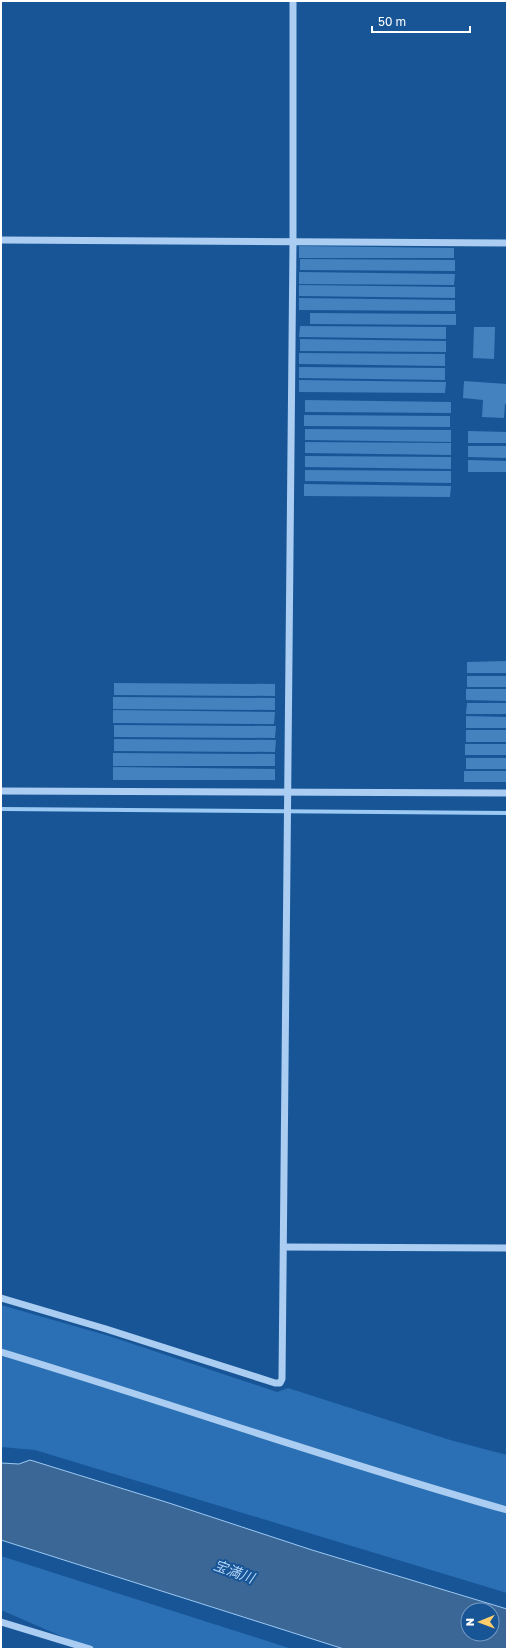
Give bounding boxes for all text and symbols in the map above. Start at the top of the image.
scale bar [372,8,470,34]
text: 50 m [378,14,406,29]
water label: 宝満川 [211,1556,259,1587]
north arrow [460,1602,500,1642]
text: N [463,1618,476,1626]

